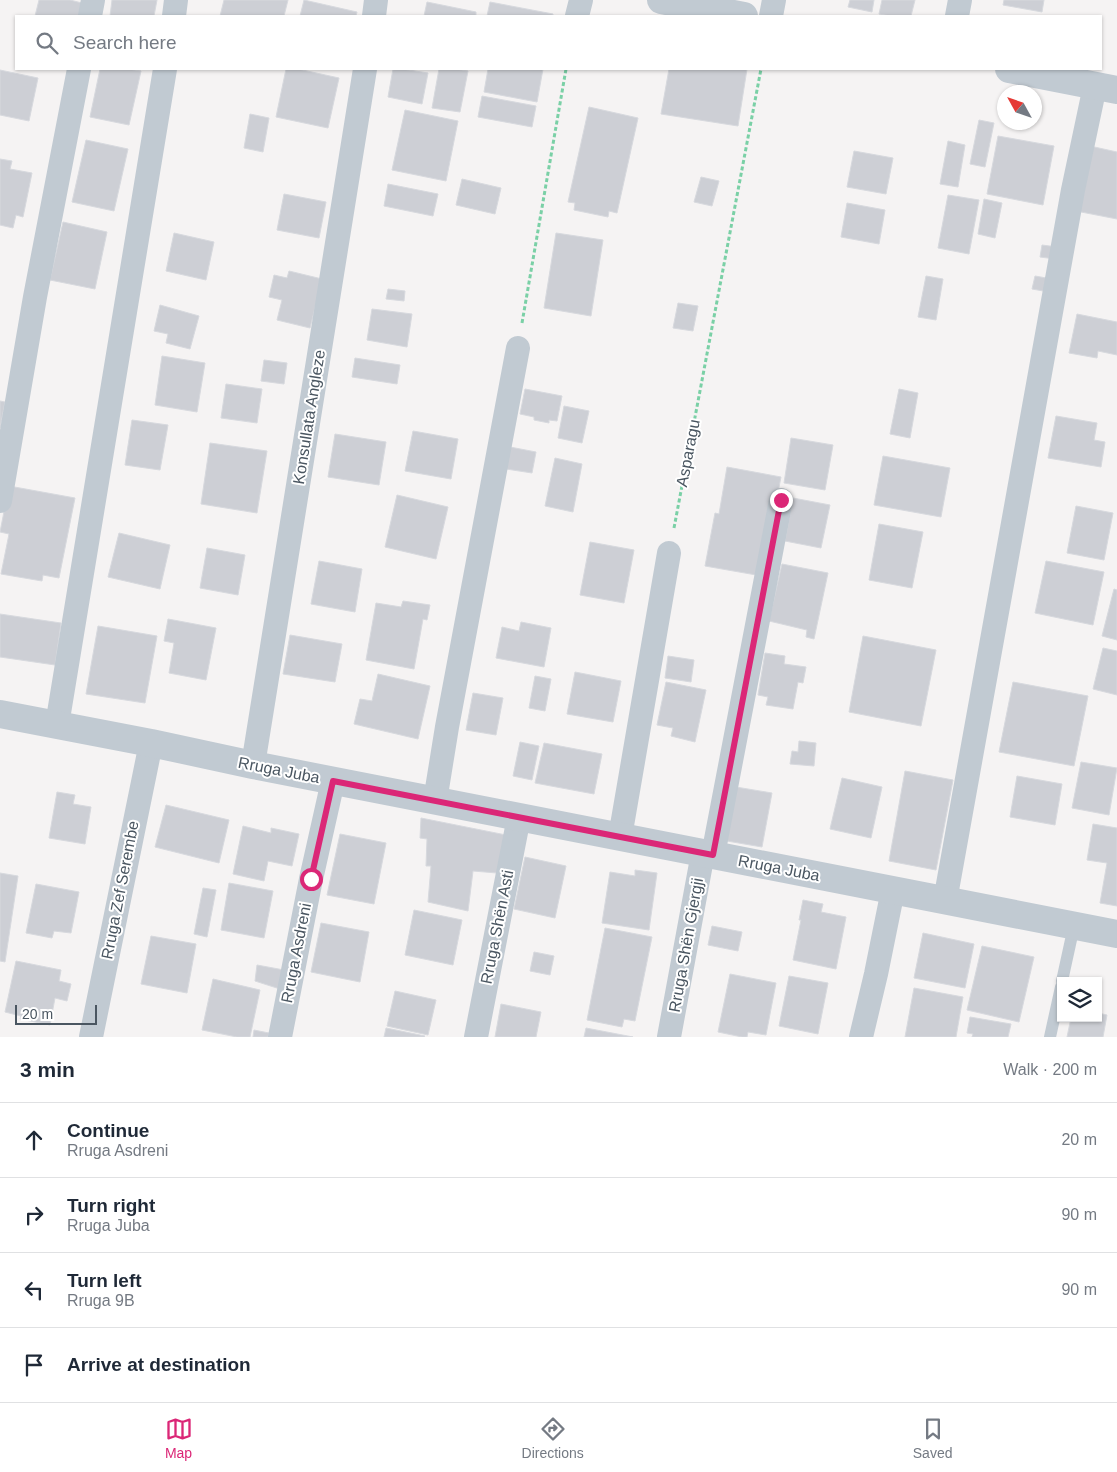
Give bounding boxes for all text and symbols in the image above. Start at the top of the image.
search box [15,15,1102,70]
icon: search [33,29,61,57]
text: Search here [73,32,177,53]
north arrow [997,85,1042,130]
street label: Konsullata Angleze [290,348,328,486]
street label: Asparagu [673,418,703,488]
route end [770,489,793,512]
street label: Rruga Juba [237,754,321,786]
street label: Rruga Zef Serembe [98,819,142,961]
street label: Rruga Juba [737,852,821,884]
route start [300,868,323,891]
street label: Rruga Shën Asti [478,869,516,985]
street label: Rruga Shën Gjergji [666,877,706,1013]
street label: Rruga Asdreni [278,902,314,1004]
map controls [1057,977,1102,1022]
button: layers [1057,977,1102,1022]
scale bar [15,1002,98,1025]
text: 20 m [22,1006,53,1022]
text: 3 min [20,1058,75,1081]
text: Walk · 200 m [1003,1061,1097,1078]
text: Continue [67,1120,149,1141]
icon: ahead [20,1126,48,1154]
text: 20 m [1061,1131,1097,1148]
text: Rruga Asdreni [67,1142,168,1159]
text: Turn right [67,1195,155,1216]
icon: right [20,1201,48,1229]
text: 90 m [1061,1206,1097,1223]
text: Rruga Juba [67,1217,150,1234]
text: Turn left [67,1270,142,1291]
icon: left [20,1276,48,1304]
text: 90 m [1061,1281,1097,1298]
text: Rruga 9B [67,1292,135,1309]
icon: arrive [20,1351,48,1379]
text: Arrive at destination [67,1354,251,1375]
tab: Map [165,1415,193,1461]
tab: Directions [522,1415,584,1461]
tab: Saved [913,1415,952,1461]

